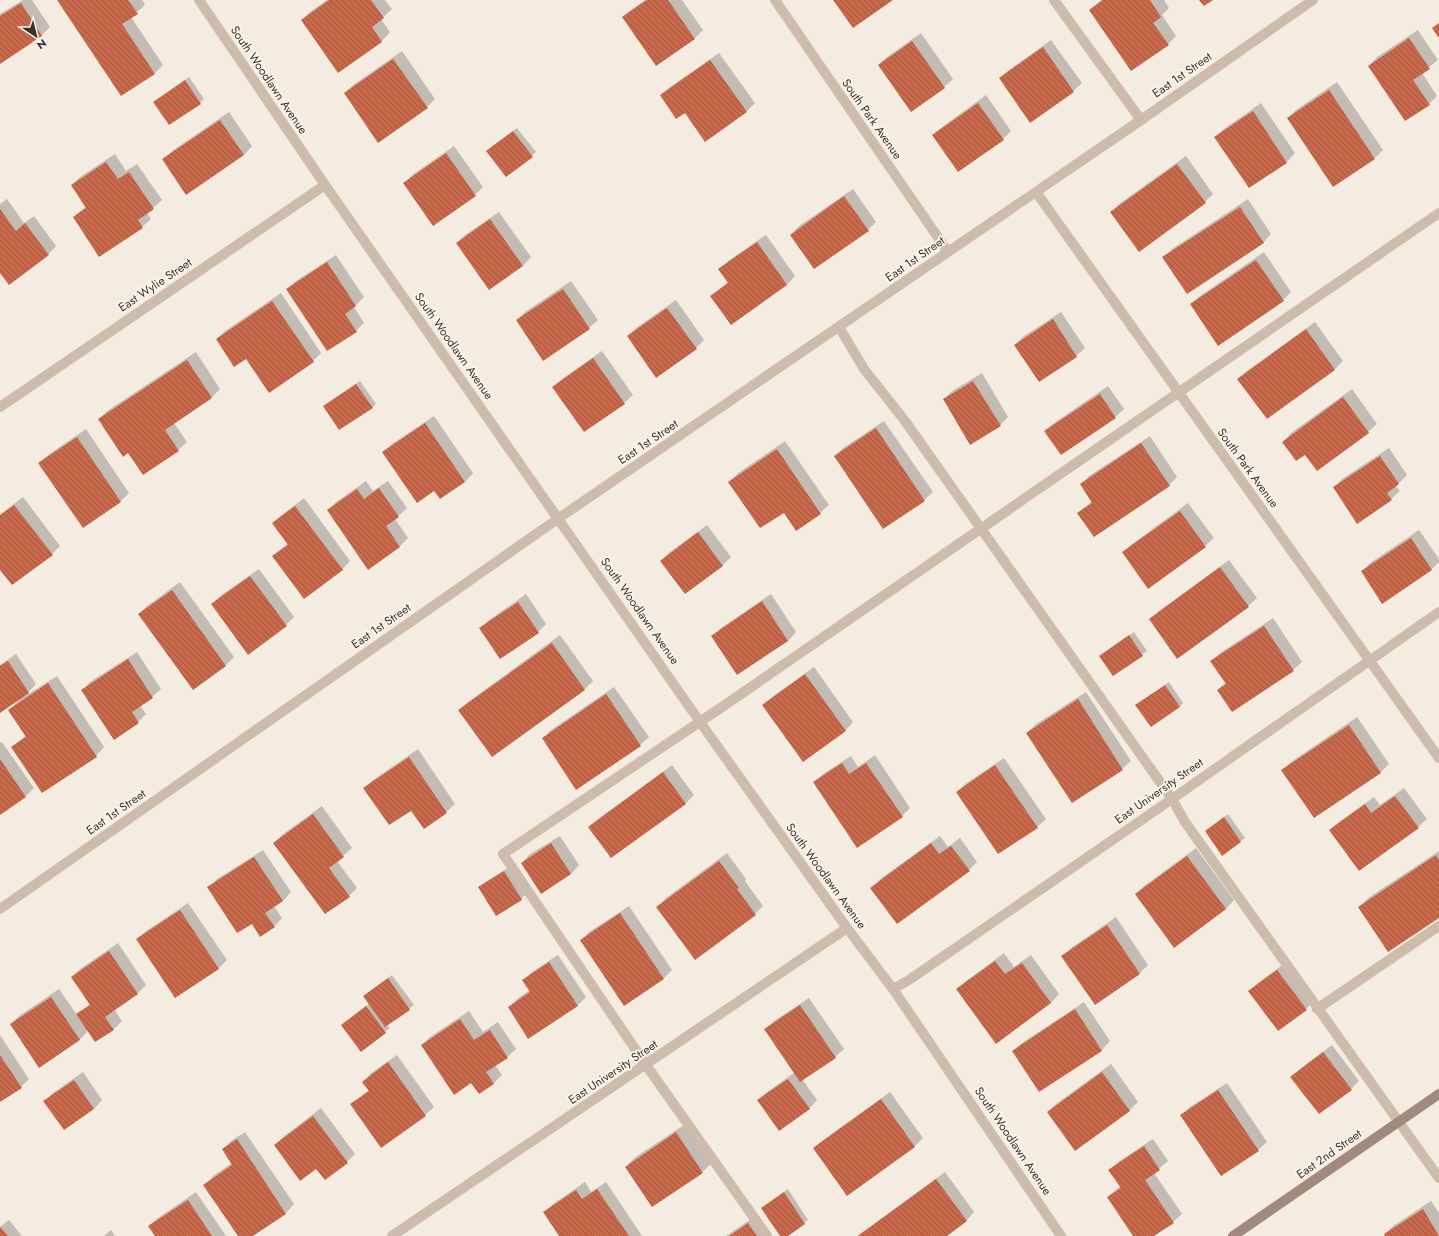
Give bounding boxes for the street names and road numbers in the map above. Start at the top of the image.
street label: South Woodlawn Avenue [226,22,312,138]
street label: East 1st Street [1149,48,1216,102]
street label: South Park Avenue [838,75,906,163]
street label: East 1st Street [882,232,949,286]
street label: East Wylie Street [115,254,195,316]
street label: South Woodlawn Avenue [410,289,498,403]
street label: East 1st Street [614,415,682,469]
street label: South Park Avenue [1213,424,1283,512]
street label: South Woodlawn Avenue [596,554,684,668]
street label: East 1st Street [348,599,415,653]
street label: East University Street [1111,754,1207,828]
street label: East 1st Street [83,785,150,839]
street label: South Woodlawn Avenue [781,819,871,933]
street label: East University Street [565,1035,661,1109]
street label: South Woodlawn Avenue [970,1083,1056,1199]
street label: East 2nd Street [1293,1125,1365,1183]

